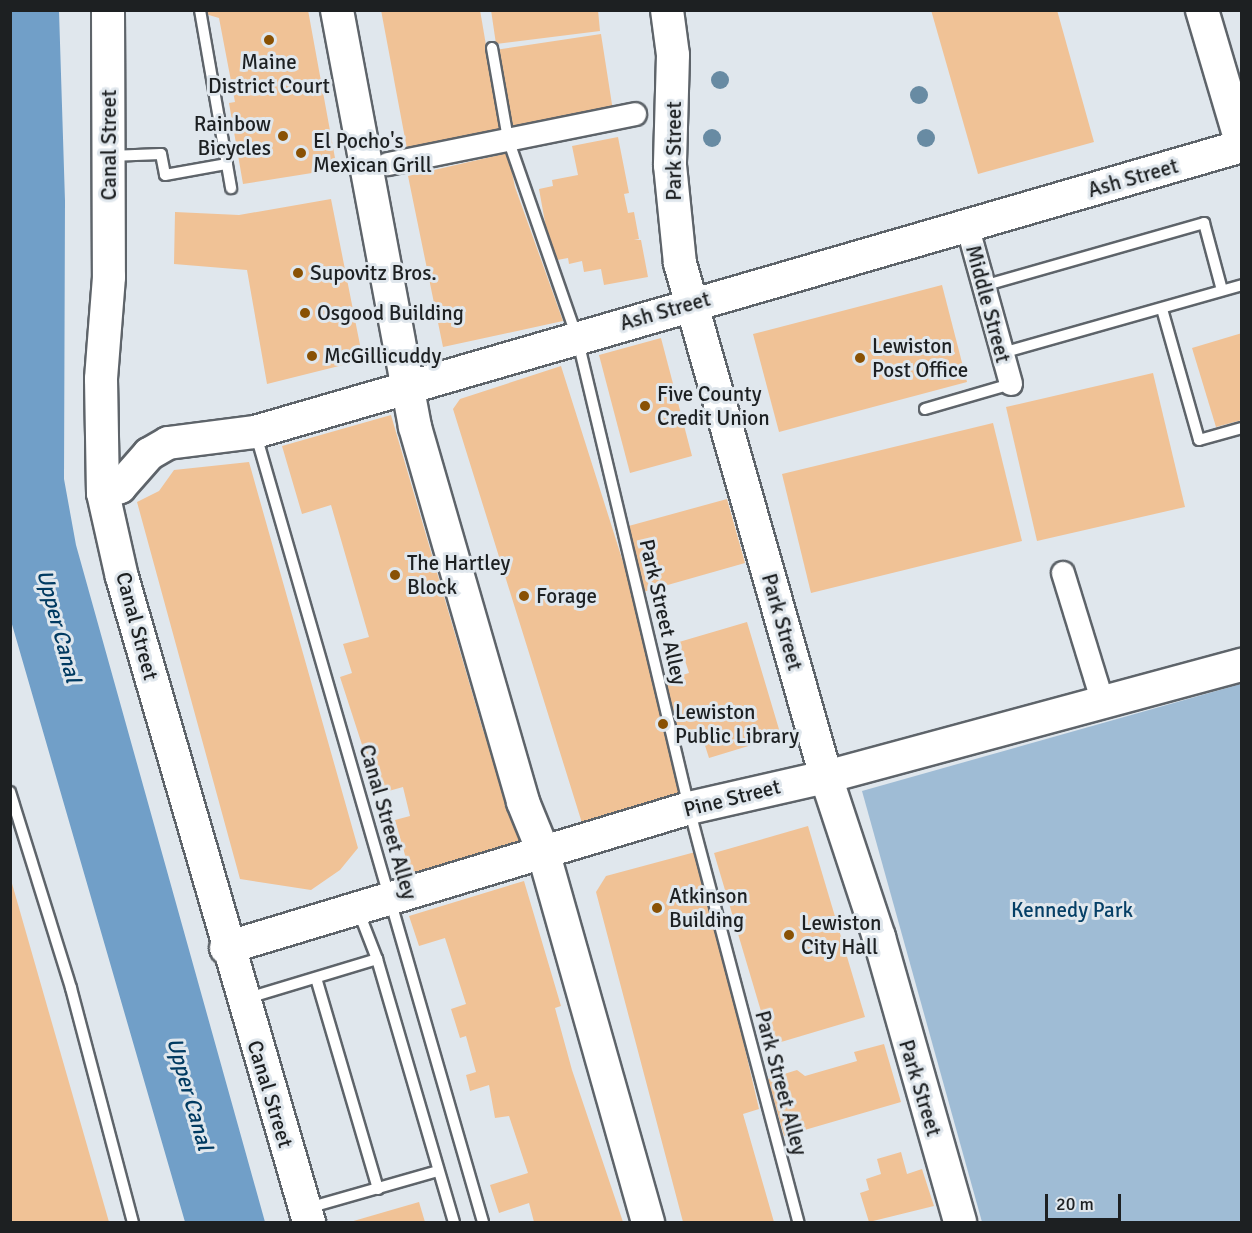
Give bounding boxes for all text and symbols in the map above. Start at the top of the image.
marker: Maine District Court [262,33,276,47]
place label: Maine District Court [208,49,330,99]
street label: Canal Street [96,90,122,200]
street label: Park Street [661,101,687,201]
place label: Rainbow Bicycles [194,111,271,161]
place label: El Pocho's Mexican Grill [313,128,432,178]
marker: Rainbow Bicycles [276,129,290,143]
marker: El Pocho's Mexican Grill [294,146,308,160]
street label: Ash Street [1085,153,1181,203]
street label: Middle Street [960,242,1016,366]
place label: Supovitz Bros. [310,260,437,286]
marker: Supovitz Bros. [291,266,305,280]
street label: Ash Street [617,286,713,336]
place label: Osgood Building [317,300,464,326]
marker: Osgood Building [298,306,312,320]
place label: Lewiston Post Office [872,333,968,383]
place label: McGillicuddy [324,343,441,369]
marker: McGillicuddy [305,349,319,363]
marker: Lewiston Post Office [853,351,867,365]
place label: Five County Credit Union [657,381,770,431]
marker: Five County Credit Union [638,399,652,413]
street label: Park Street Alley [634,537,692,687]
place label: The Hartley Block [407,550,510,600]
water label: Upper Canal [31,567,87,685]
marker: The Hartley Block [388,568,402,582]
street label: Canal Street [110,569,164,683]
street label: Park Street [756,571,808,673]
place label: Forage [536,583,597,609]
marker: Forage [517,589,531,603]
place label: Lewiston Public Library [675,699,799,749]
marker: Lewiston Public Library [656,717,670,731]
street label: Canal Street Alley [354,742,422,902]
street label: Pine Street [681,774,783,822]
place label: Atkinson Building [669,883,748,933]
park label: Kennedy Park [1011,897,1133,923]
marker: Atkinson Building [650,901,664,915]
place label: Lewiston City Hall [801,910,882,960]
marker: Lewiston City Hall [782,928,796,942]
street label: Park Street Alley [750,1008,812,1158]
water label: Upper Canal [161,1035,219,1153]
street label: Canal Street [242,1037,298,1151]
street label: Park Street [893,1037,947,1139]
scale bar [1048,1182,1124,1220]
text: 20 m [1056,1193,1094,1215]

